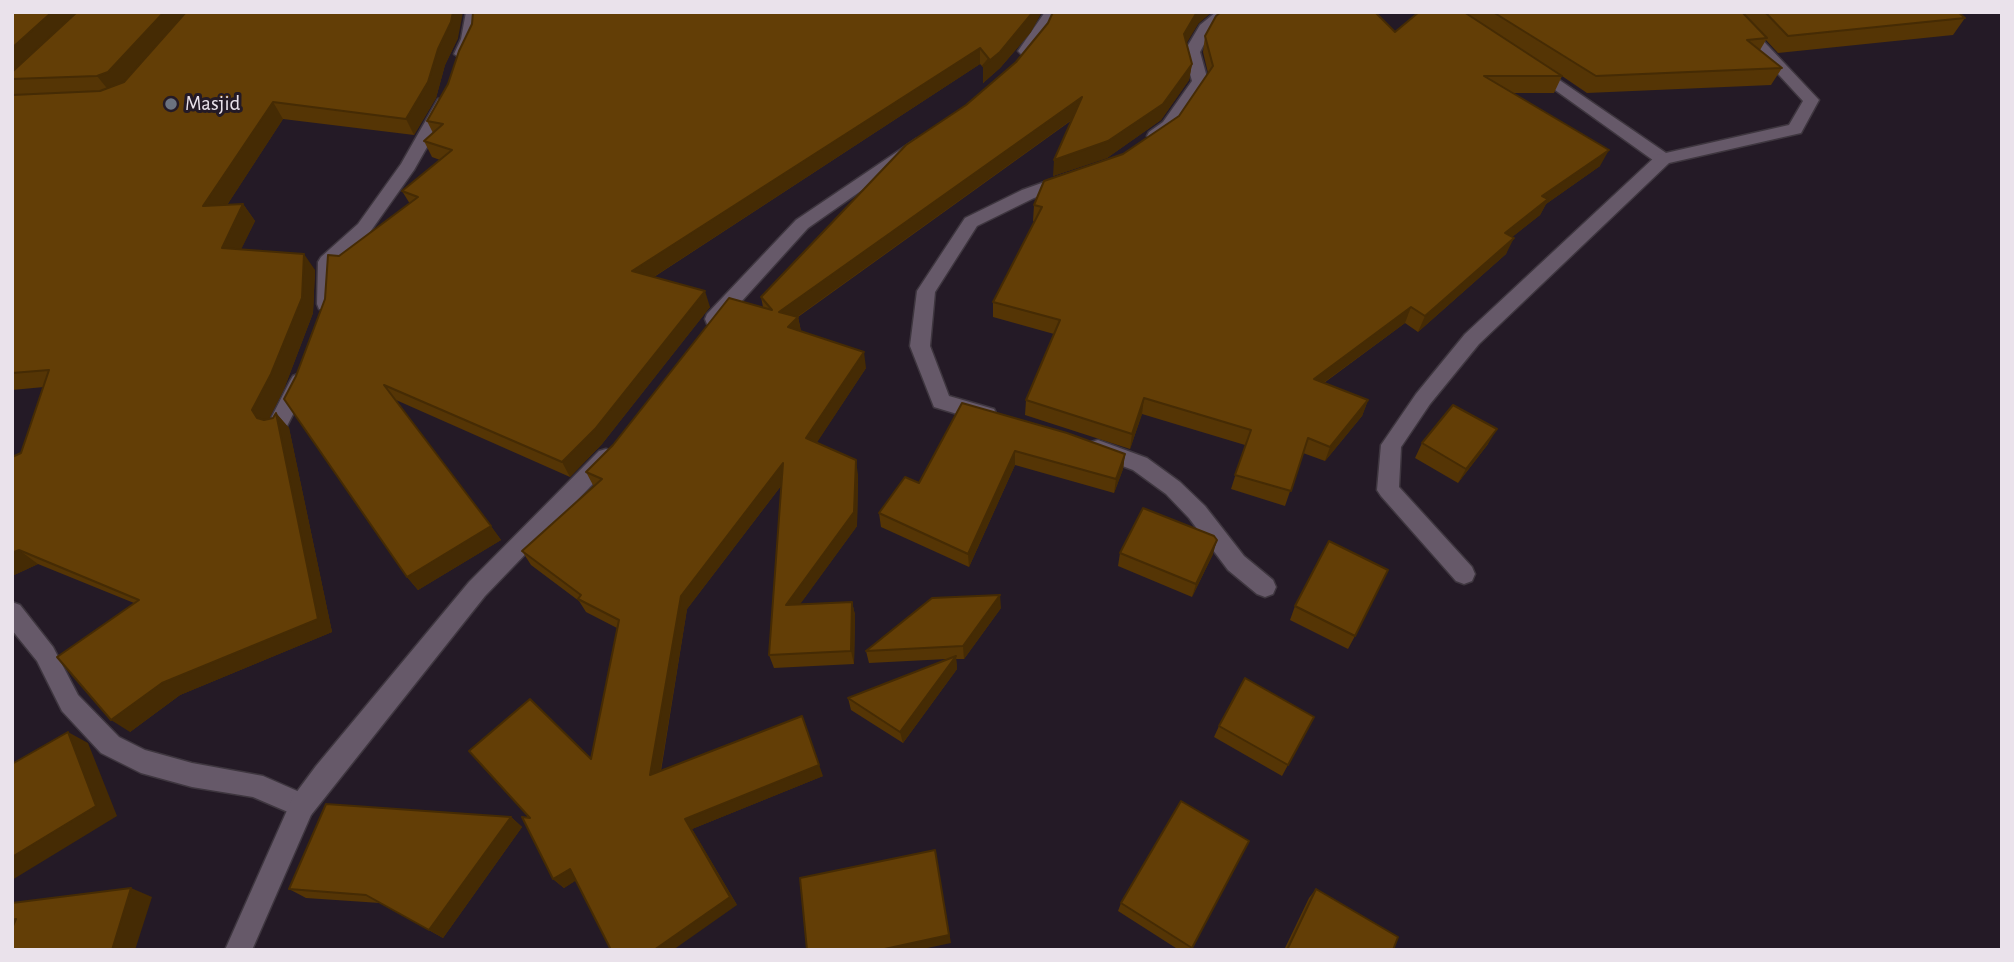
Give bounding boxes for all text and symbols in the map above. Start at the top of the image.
place label: Masjid [185,91,240,117]
marker: Masjid [163,96,179,112]

